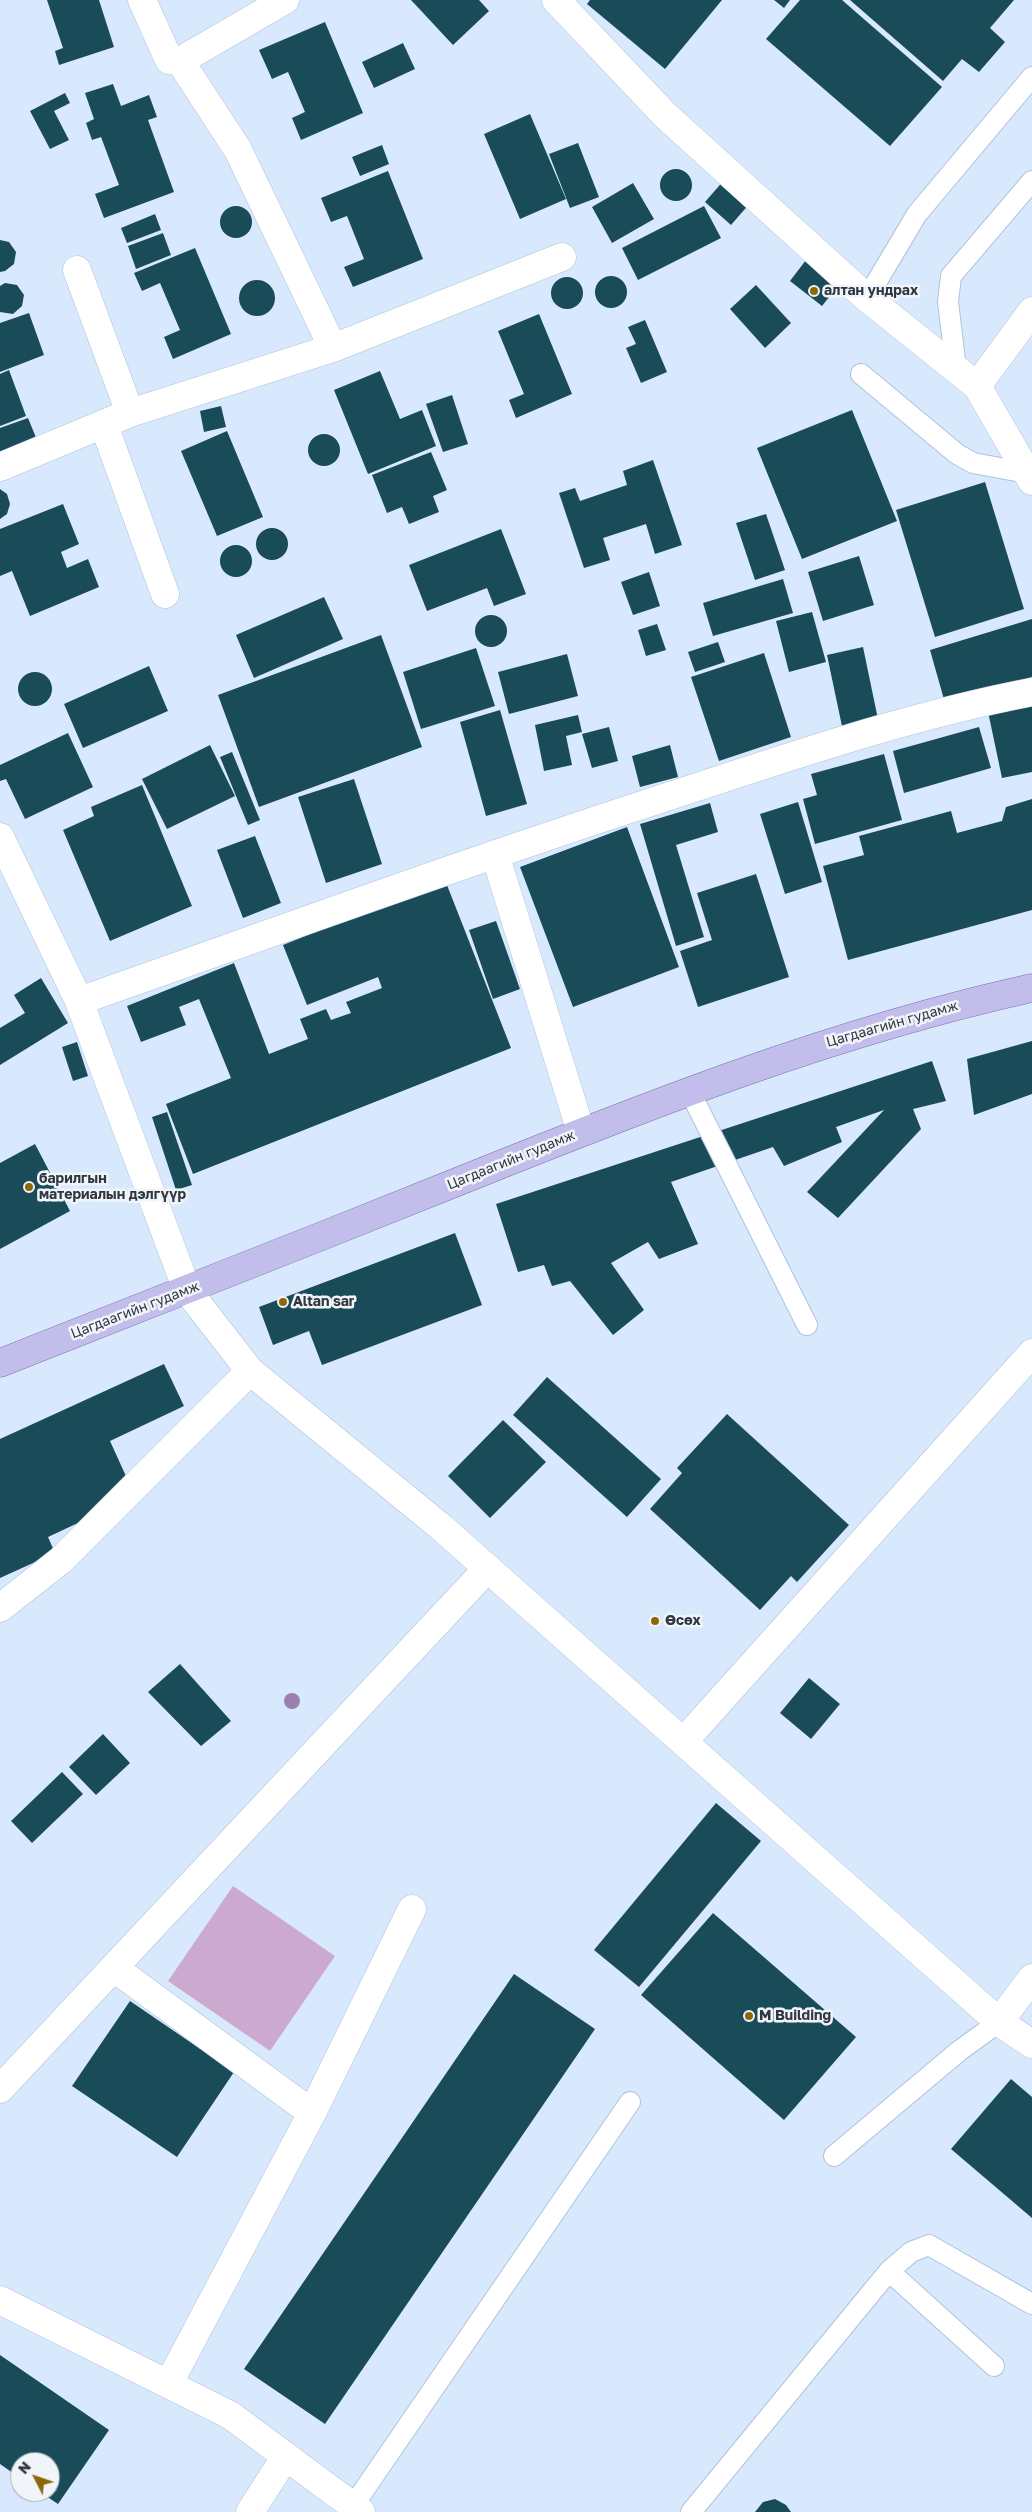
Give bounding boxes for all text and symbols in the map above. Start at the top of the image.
place label: алтан ундрах [824,283,918,299]
marker: алтан ундрах [808,285,820,297]
street label: Цагдаагийн гудамж [824,997,960,1051]
street label: Цагдаагийн гудамж [445,1127,577,1193]
place label: барилгын материалын дэлгүүр [39,1171,186,1204]
marker: барилгын материалын дэлгүүр [23,1181,35,1193]
street label: Цагдаагийн гудамж [68,1278,202,1342]
place label: Altan sar [293,1294,354,1310]
marker: Altan sar [277,1296,289,1308]
place label: Өсөх [665,1613,701,1629]
marker: Өсөх [649,1615,661,1627]
place label: M Building [759,2008,831,2024]
marker: M Building [743,2010,755,2022]
north arrow [10,2452,60,2502]
text: N [14,2458,34,2477]

